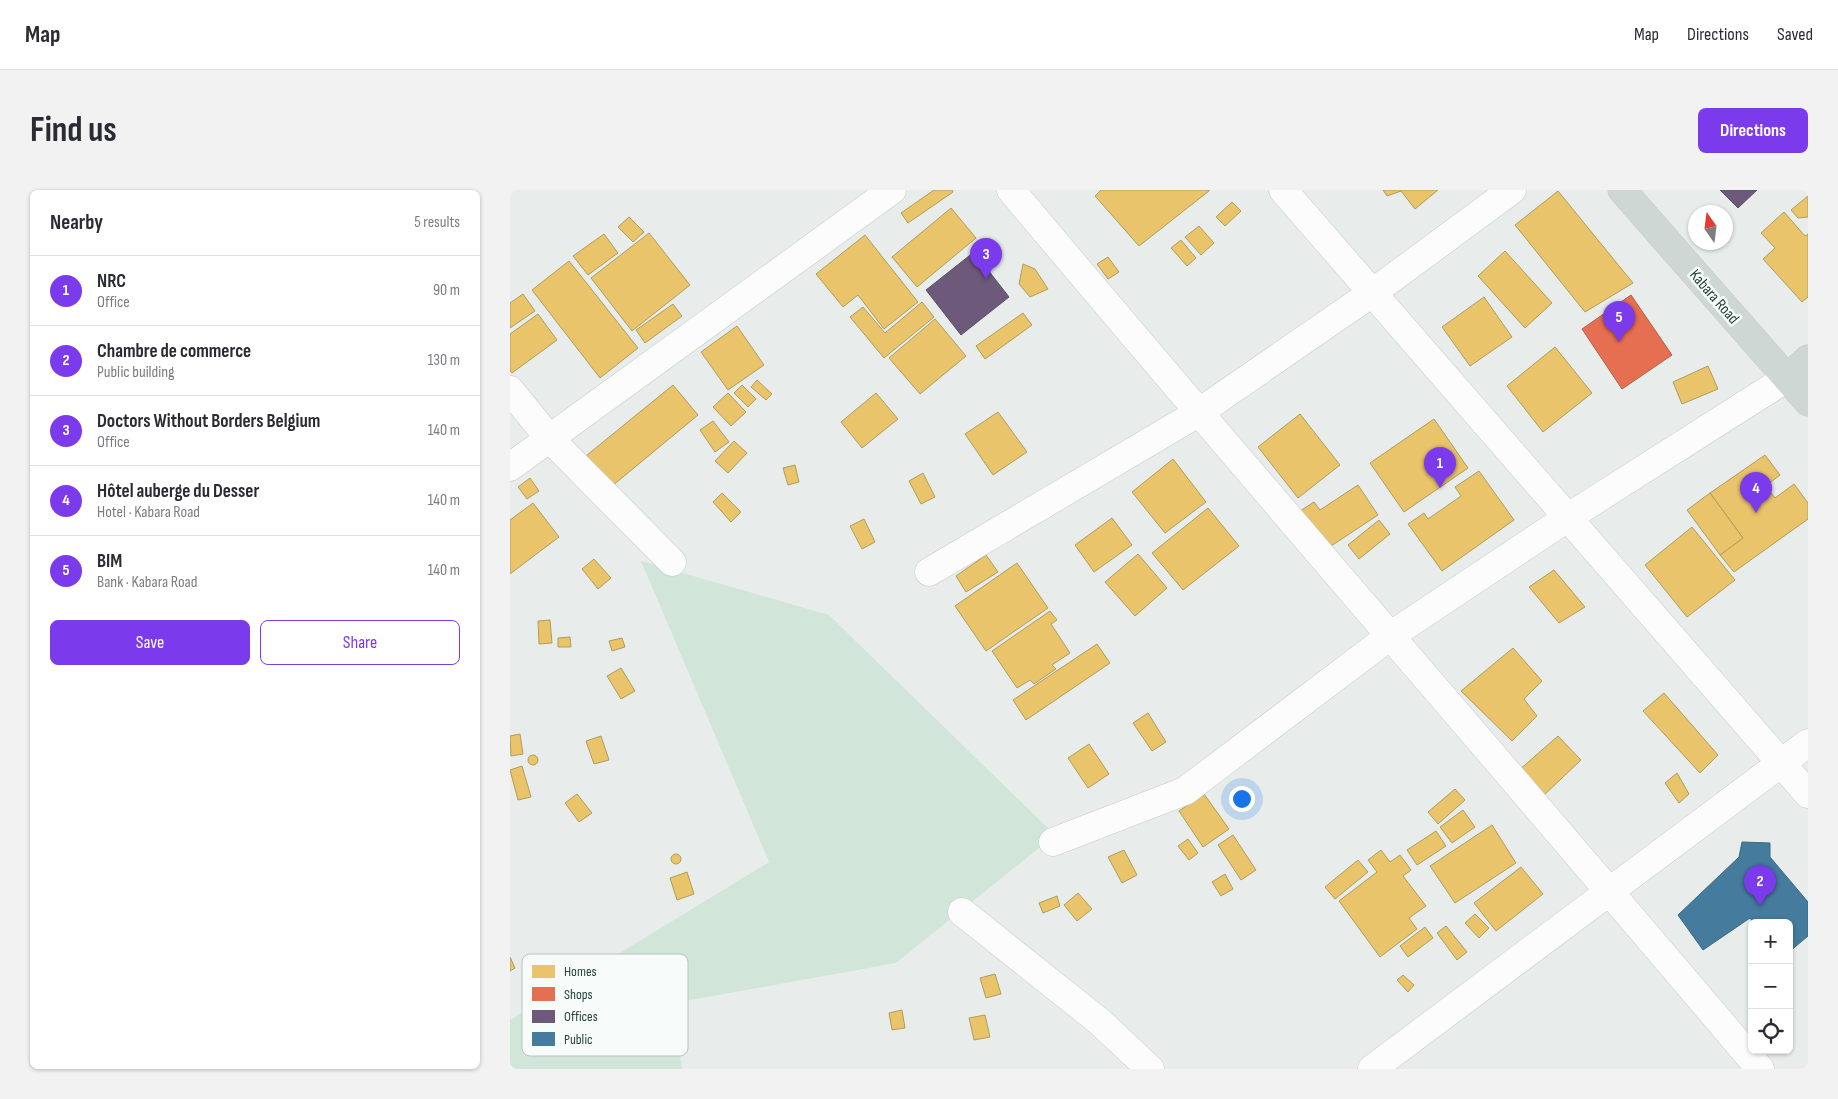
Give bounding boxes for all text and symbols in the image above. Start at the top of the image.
text: Map [25,20,60,49]
text: Map [1634,24,1659,45]
text: Directions [1687,24,1749,45]
text: Saved [1777,24,1813,45]
button: Directions [1698,108,1808,153]
text: Find us [30,109,117,152]
north arrow [1688,205,1733,250]
text: Nearby [50,210,103,235]
text: 5 results [414,213,460,232]
pin: 3 [970,238,1002,279]
street label: Kabara Road [1685,266,1743,328]
text: NRC [97,270,126,293]
text: 1 [63,281,69,300]
text: 90 m [433,281,460,300]
text: Office [97,293,130,312]
pin: 5 [1603,301,1635,342]
text: Chambre de commerce [97,340,251,363]
text: 2 [62,351,70,370]
text: 130 m [428,351,460,370]
text: Public building [97,363,174,382]
text: Doctors Without Borders Belgium [97,410,320,433]
text: 3 [62,421,70,440]
text: 140 m [428,421,460,440]
text: Office [97,433,130,452]
pin: 1 [1424,447,1456,488]
pin: 4 [1740,472,1772,513]
text: Hôtel auberge du Desser [97,480,259,503]
text: 4 [62,491,70,510]
text: 140 m [428,491,460,510]
text: Hotel · Kabara Road [97,503,200,522]
text: BIM [97,550,122,573]
text: 5 [62,561,70,580]
text: 140 m [428,561,460,580]
text: Bank · Kabara Road [97,573,197,592]
button: Save [50,620,250,665]
button: Share [260,620,460,665]
your location [1229,786,1255,812]
pin: 2 [1744,865,1776,906]
map controls [1748,919,1793,1054]
button: + [1748,919,1793,964]
legend [522,954,688,1056]
text: Homes [564,963,597,980]
button: − [1748,964,1793,1009]
text: Shops [564,986,593,1003]
text: Offices [564,1008,598,1025]
button: locate [1748,1009,1793,1054]
text: Public [564,1031,593,1048]

